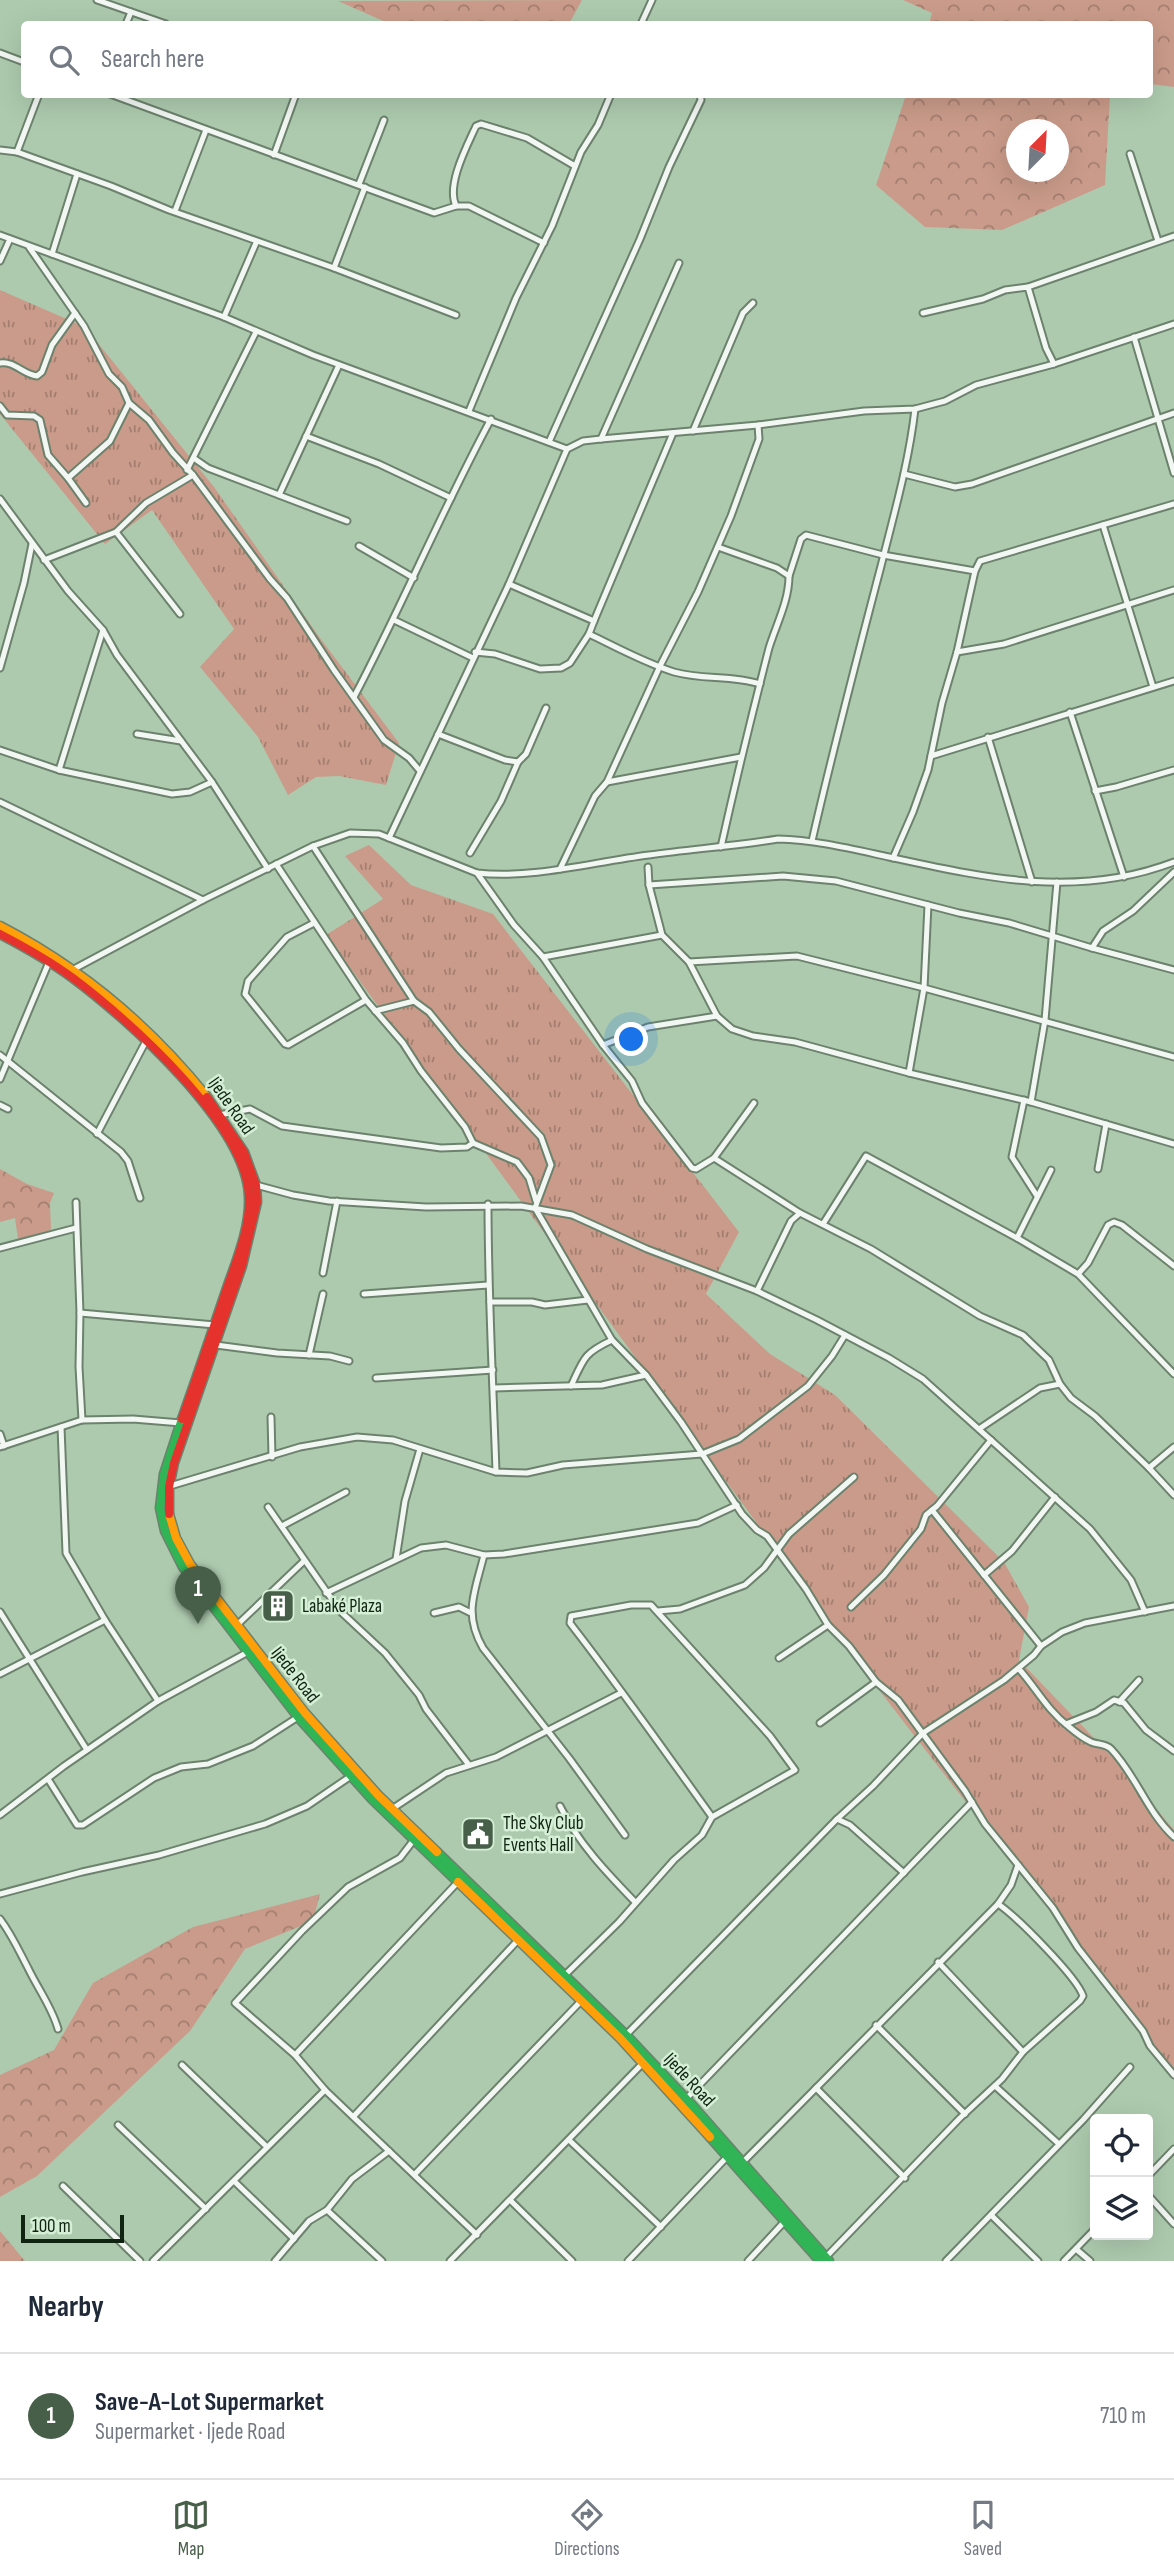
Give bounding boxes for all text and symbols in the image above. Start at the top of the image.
search box [21,21,1153,98]
icon: search [45,41,83,79]
text: Search here [101,44,204,75]
north arrow [1006,119,1069,182]
your location [614,1022,648,1056]
street label: Ijede Road [203,1073,259,1139]
pin: 1 [175,1566,221,1624]
building icon: Labaké Plaza [259,1587,297,1625]
place label: Labaké Plaza [302,1595,382,1618]
street label: Ijede Road [266,1642,324,1708]
place label: The Sky Club Events Hall [503,1812,584,1857]
public building icon: The Sky Club Events Hall [459,1815,497,1853]
street label: Ijede Road [658,2048,720,2112]
map controls [1090,2114,1153,2240]
button: locate [1090,2114,1153,2177]
button: layers [1090,2177,1153,2240]
scale bar [21,2212,124,2244]
text: 100 m [32,2215,71,2238]
text: Nearby [28,2289,104,2325]
text: Save-A-Lot Supermarket [95,2387,324,2418]
text: 1 [46,2402,56,2430]
text: 710 m [1100,2402,1146,2430]
text: Supermarket · Ijede Road [95,2418,285,2446]
tab: Map [172,2496,210,2561]
tab: Directions [554,2496,620,2561]
tab: Saved [964,2496,1002,2561]

